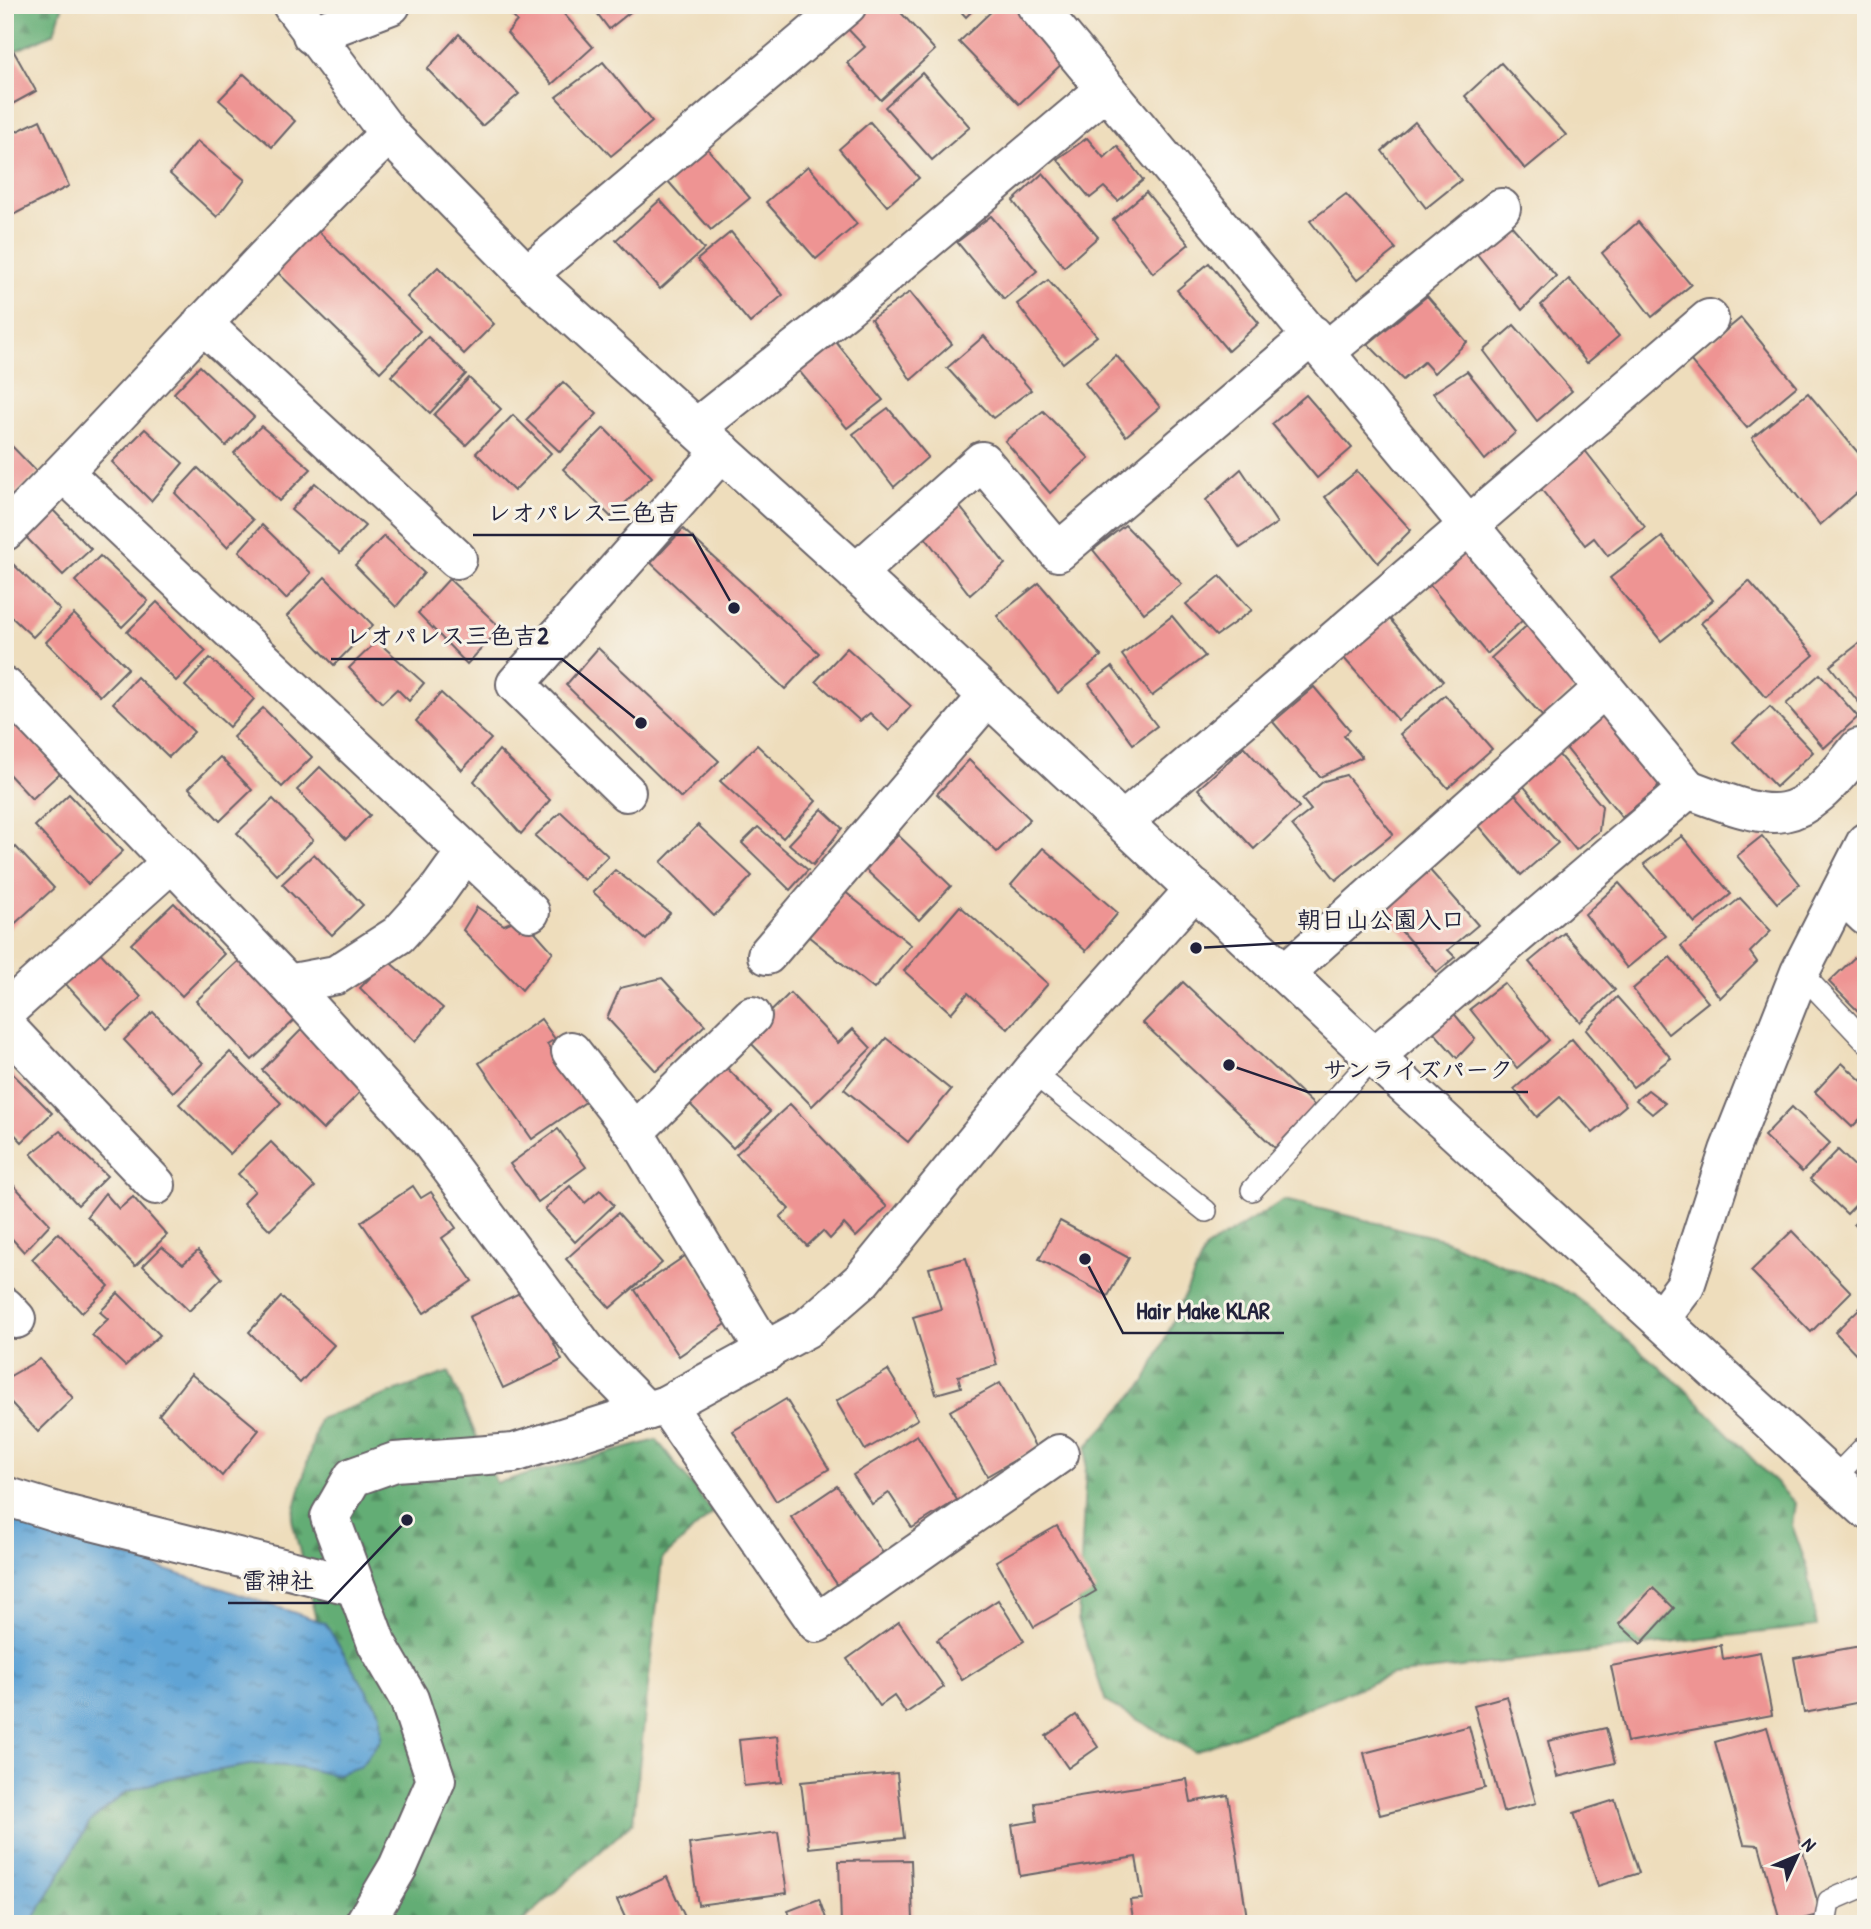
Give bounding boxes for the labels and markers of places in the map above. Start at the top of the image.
callout: レオパレス三色吉 [473,490,693,535]
callout: レオパレス三色吉2 [331,614,562,659]
callout: 朝日山公園入口 [1283,898,1479,943]
callout: サンライズパーク [1308,1047,1528,1092]
callout: Hair Make KLAR [1123,1288,1284,1333]
callout: 雷神社 [228,1558,328,1603]

